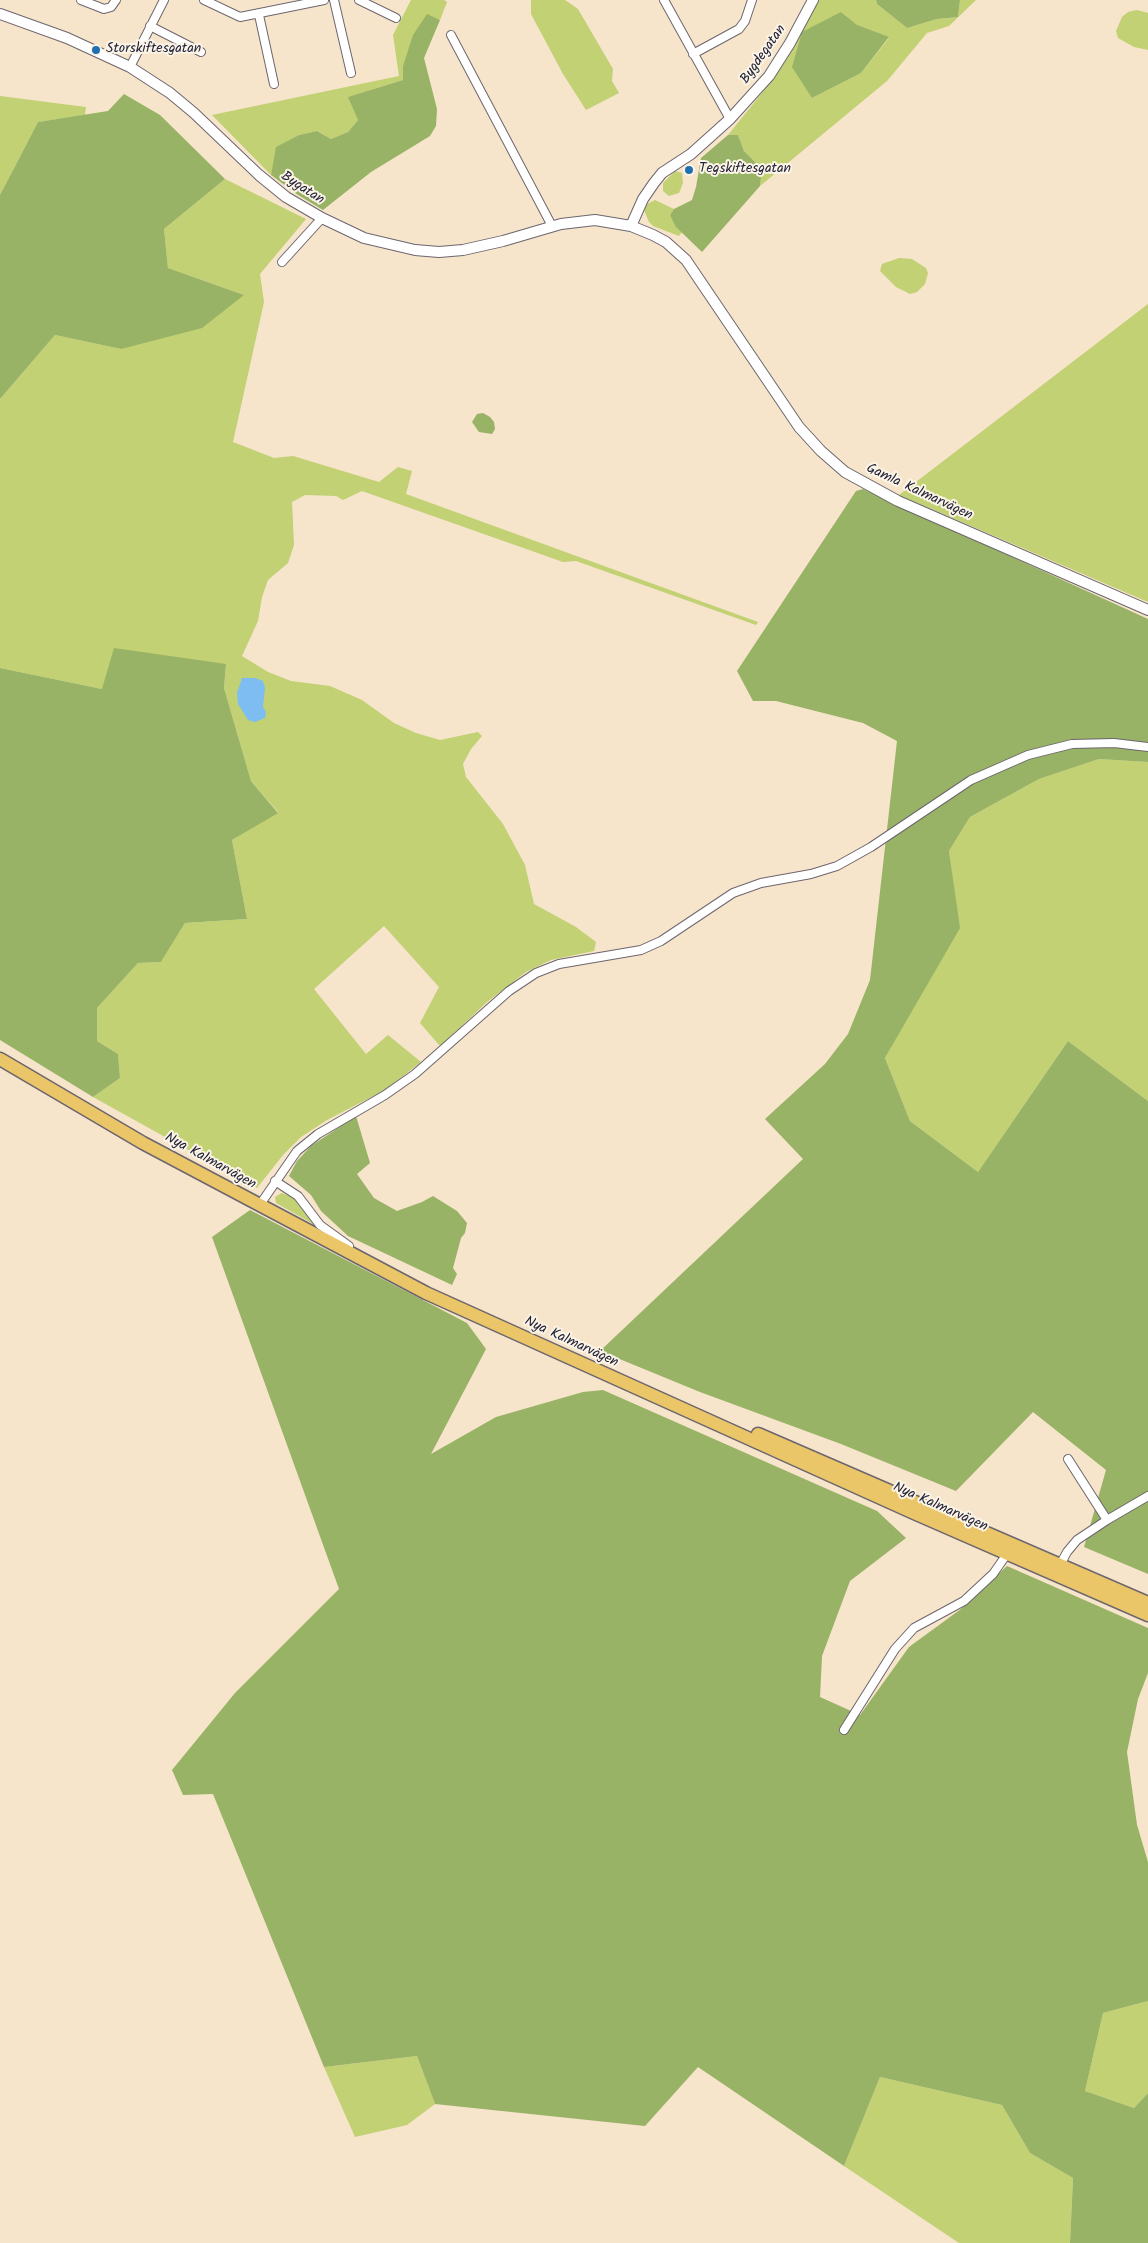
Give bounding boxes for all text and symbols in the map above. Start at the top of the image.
street label: Bygdegatan [738,22,790,88]
place label: Storskiftesgatan [106,42,201,58]
marker: Storskiftesgatan [90,44,102,56]
place label: Tegskiftesgatan [699,162,791,178]
marker: Tegskiftesgatan [683,164,695,176]
street label: Bygatan [277,169,327,209]
street label: Gamla Kalmarvägen [863,461,975,525]
street label: Nya Kalmarvägen [161,1130,259,1194]
street label: Nya Kalmarvägen [521,1314,621,1372]
street label: Nya Kalmarvägen [890,1480,990,1536]

